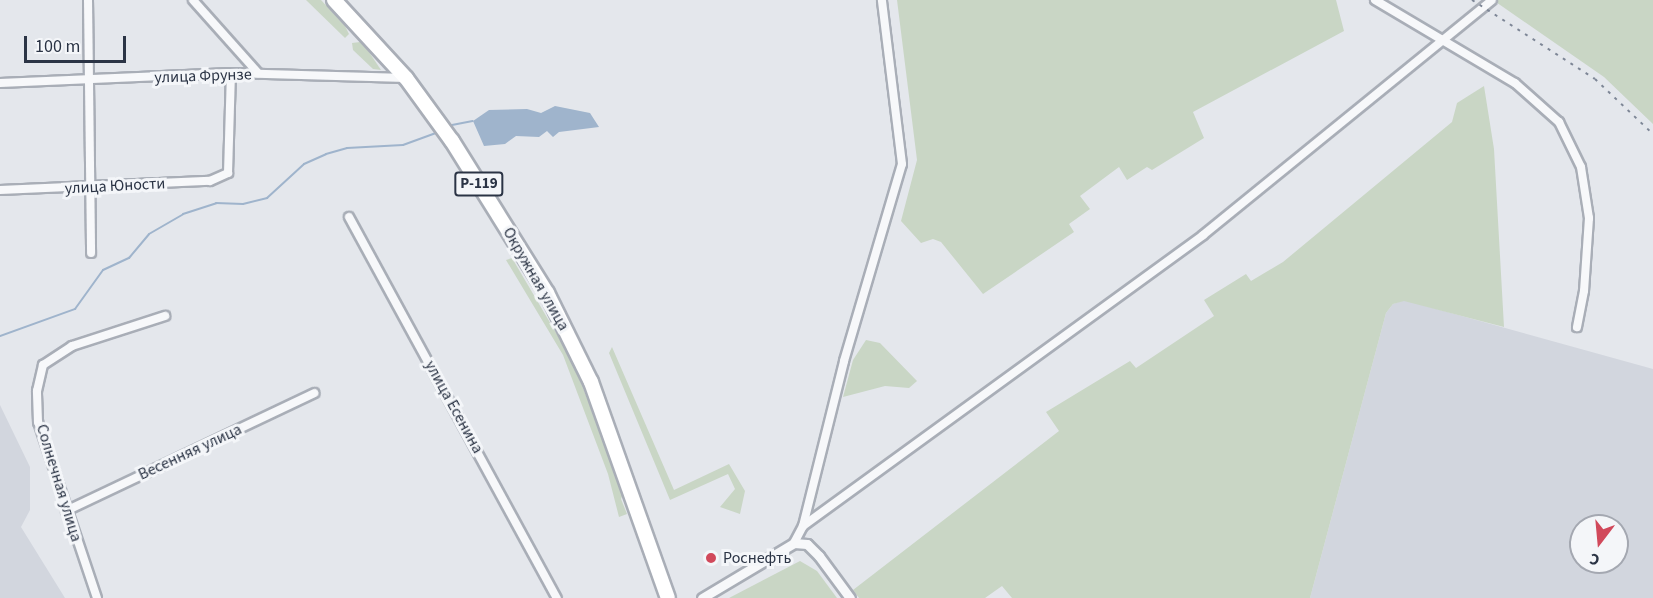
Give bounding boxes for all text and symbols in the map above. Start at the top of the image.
scale bar [27,24,129,62]
text: 100 m [35,34,80,59]
street label: улица Фрунзе [154,65,252,87]
road number: Р-119 [454,172,504,196]
street label: улица Юности [64,174,166,198]
street label: Окружная улица [499,224,573,334]
street label: улица Есенина [421,357,487,457]
street label: Весенняя улица [135,420,245,484]
street label: Солнечная улица [32,422,86,544]
north arrow [1569,514,1629,574]
place label: Роснефть [723,548,791,568]
text: С [1587,548,1602,571]
marker: Роснефть [704,551,718,565]

